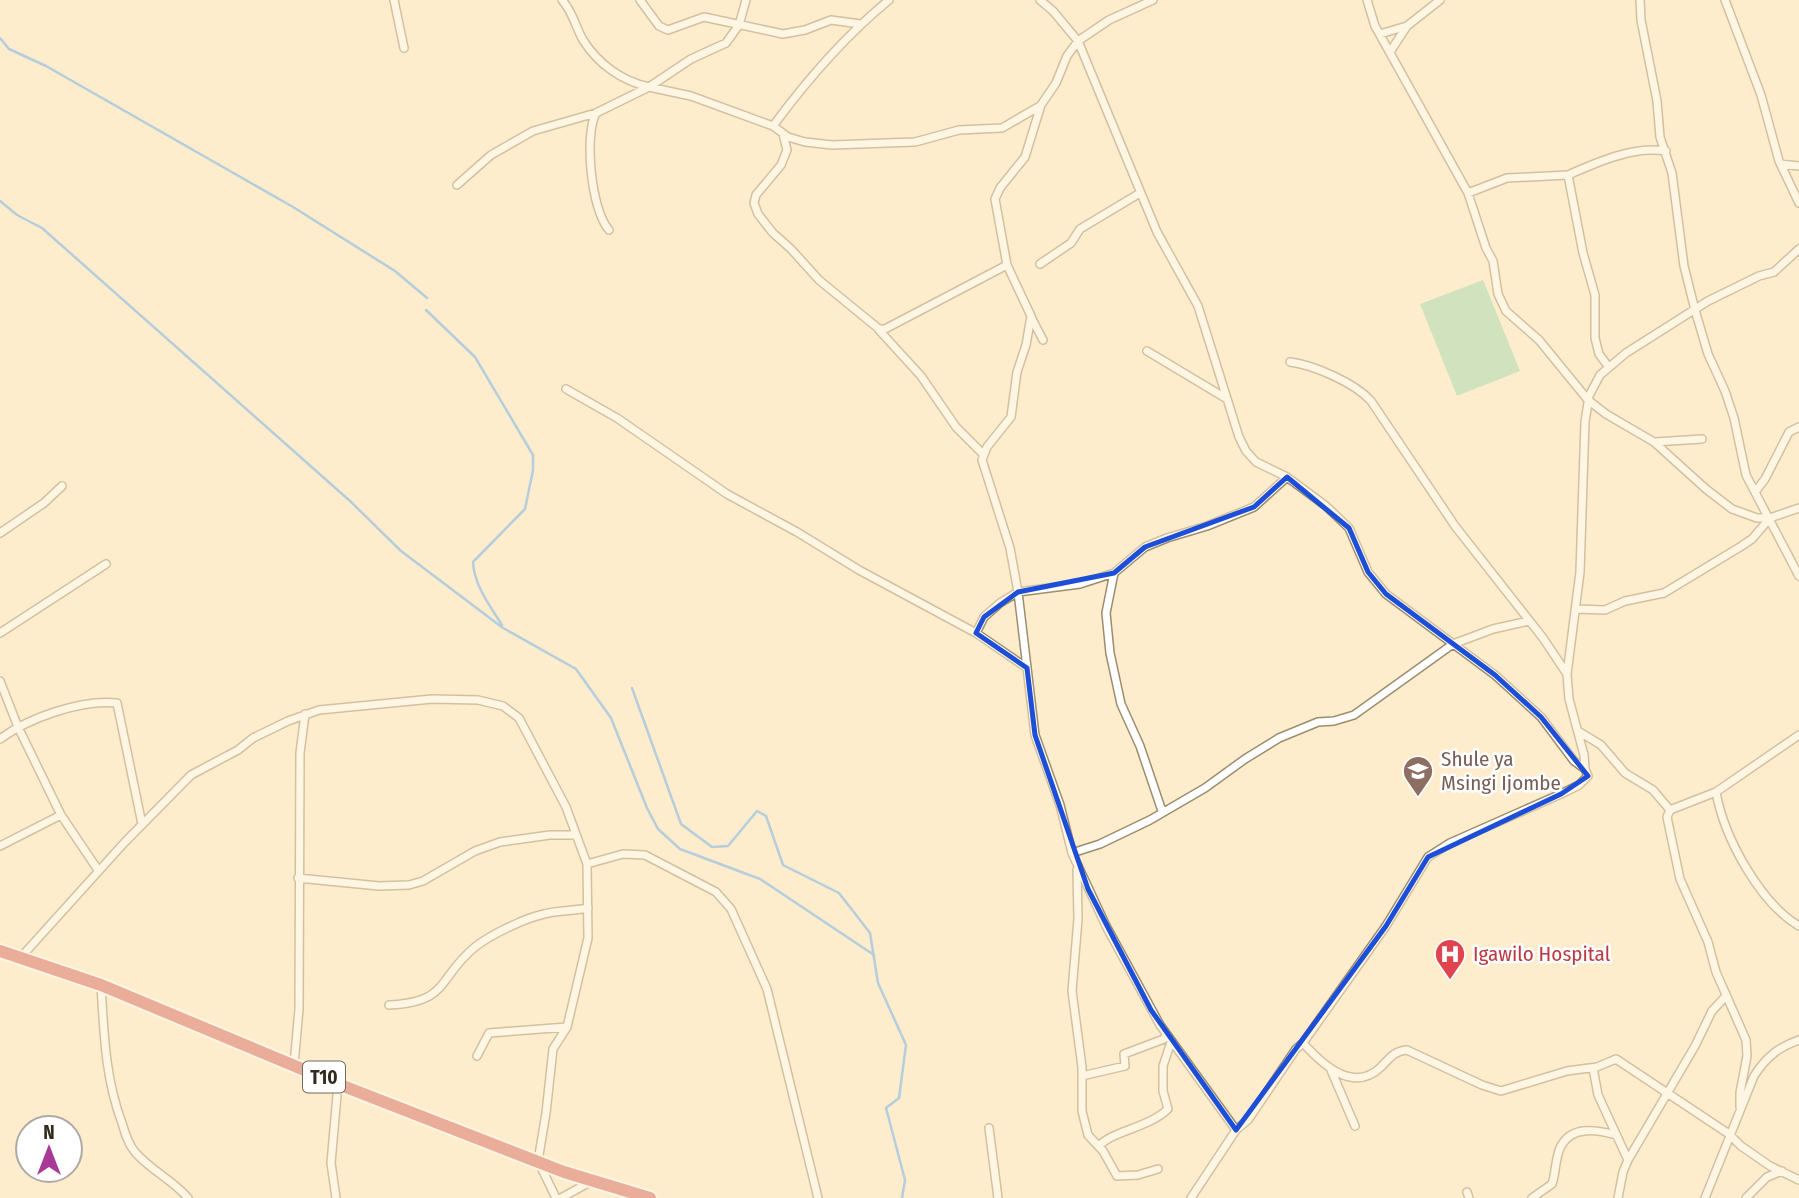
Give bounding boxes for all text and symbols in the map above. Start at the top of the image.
place label: Shule ya Msingi Ijombe [1441,746,1561,796]
school or university icon: Shule ya Msingi Ijombe [1401,754,1435,798]
hospital icon: Igawilo Hospital [1433,937,1467,981]
place label: Igawilo Hospital [1473,941,1611,967]
road number: T10 [303,1062,345,1092]
north arrow [14,1114,84,1184]
text: N [43,1121,55,1144]

